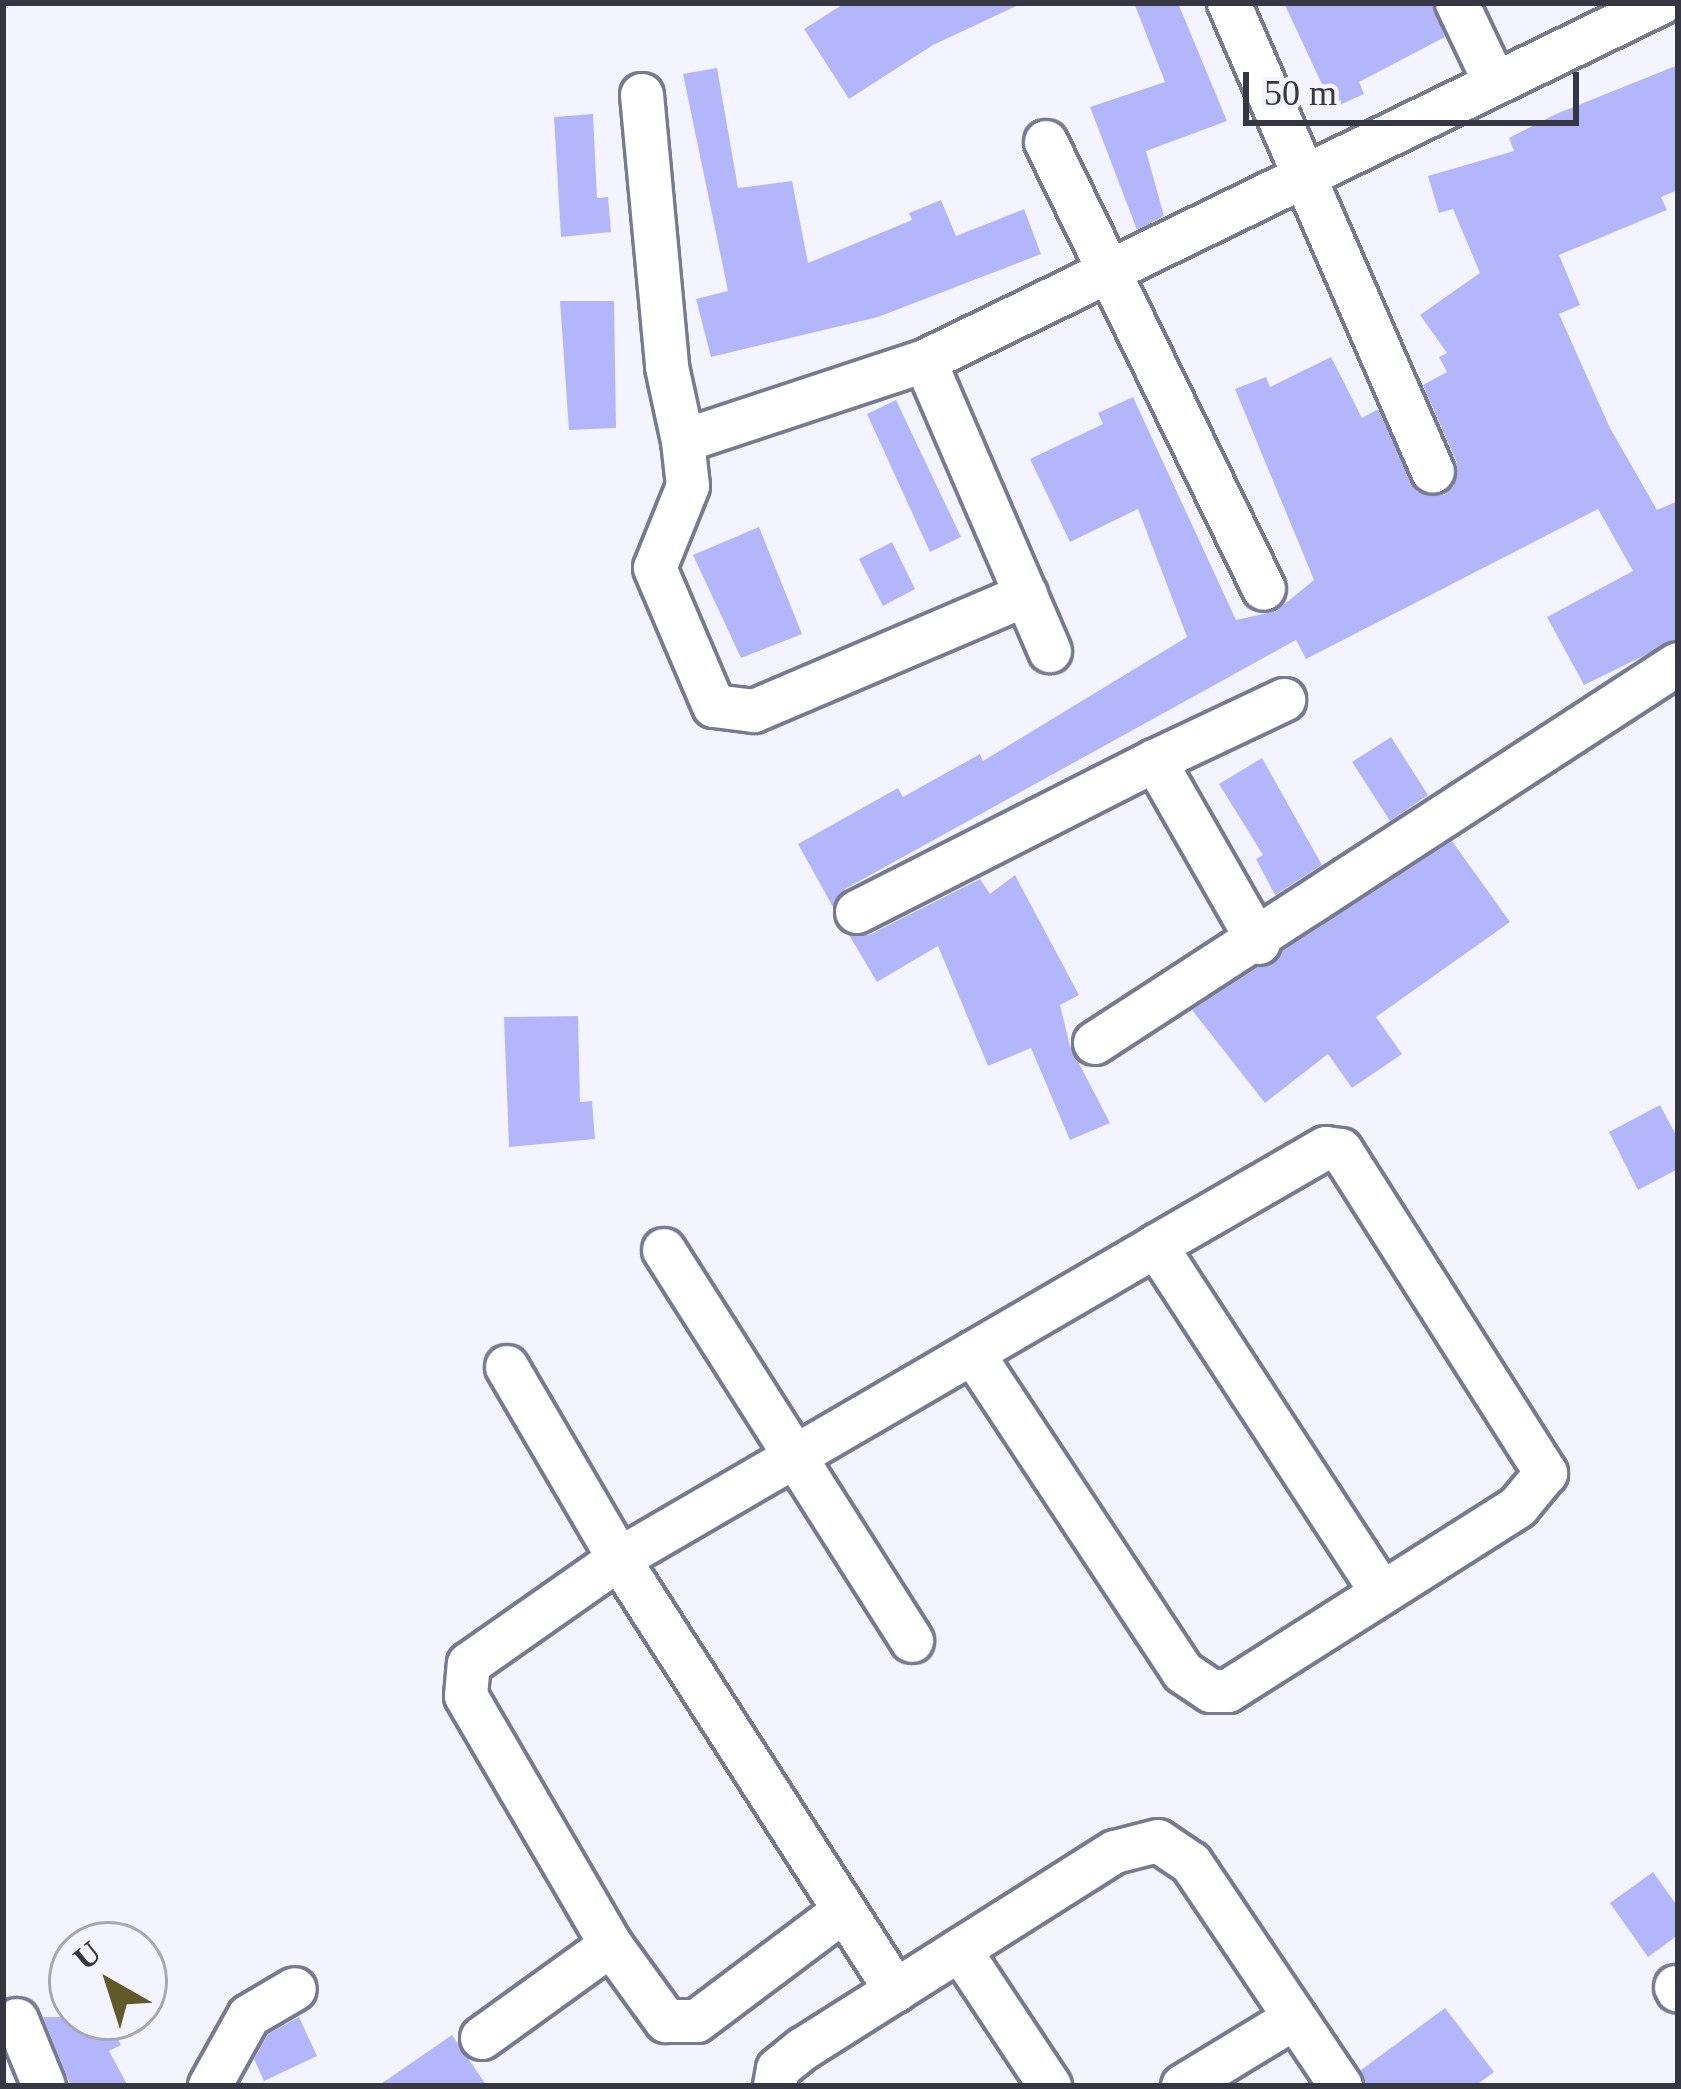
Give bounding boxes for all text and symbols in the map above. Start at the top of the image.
scale bar [1249,48,1585,122]
text: 50 m [1264,73,1337,113]
north arrow [48,1921,168,2041]
text: U [67,1934,108,1977]

